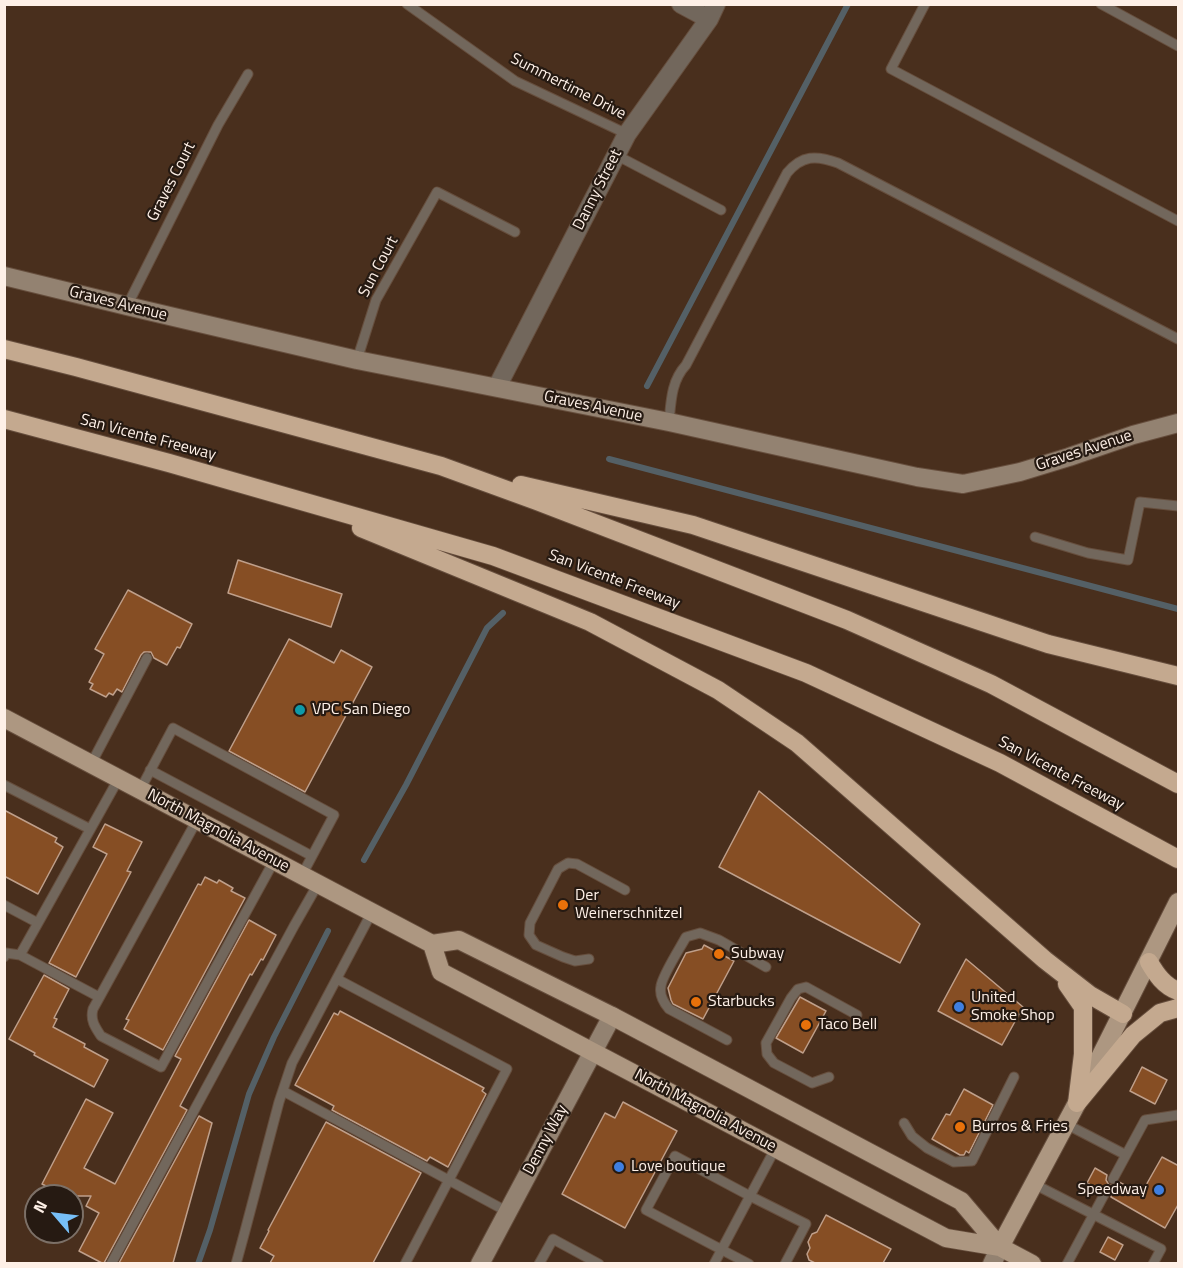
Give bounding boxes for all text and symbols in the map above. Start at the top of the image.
street label: Summertime Drive [507,50,629,124]
street label: Graves Court [144,139,200,225]
street label: Danny Street [569,146,627,234]
street label: Sun Court [355,233,403,301]
street label: Graves Avenue [67,283,169,325]
street label: Graves Avenue [542,387,644,427]
street label: San Vicente Freeway [78,411,218,465]
street label: Graves Avenue [1033,426,1135,476]
street label: San Vicente Freeway [545,546,683,614]
place label: VPC San Diego [312,700,410,720]
marker: VPC San Diego [293,703,307,717]
street label: San Vicente Freeway [995,733,1127,815]
street label: North Magnolia Avenue [144,785,292,877]
place label: Der Weinerschnitzel [575,886,682,924]
marker: Der Weinerschnitzel [556,898,570,912]
place label: Subway [731,944,784,964]
marker: Subway [712,947,726,961]
place label: United Smoke Shop [971,988,1055,1026]
place label: Starbucks [708,992,775,1012]
marker: Starbucks [689,995,703,1009]
marker: United Smoke Shop [952,1000,966,1014]
place label: Taco Bell [818,1015,877,1035]
marker: Taco Bell [799,1018,813,1032]
street label: North Magnolia Avenue [631,1065,779,1157]
street label: Denny Way [520,1102,572,1178]
place label: Burros & Fries [972,1117,1068,1137]
marker: Burros & Fries [953,1120,967,1134]
place label: Love boutique [631,1157,726,1177]
marker: Love boutique [612,1160,626,1174]
place label: Speedway [1077,1180,1147,1200]
marker: Speedway [1152,1183,1166,1197]
north arrow [24,1184,84,1244]
text: N [27,1196,53,1217]

